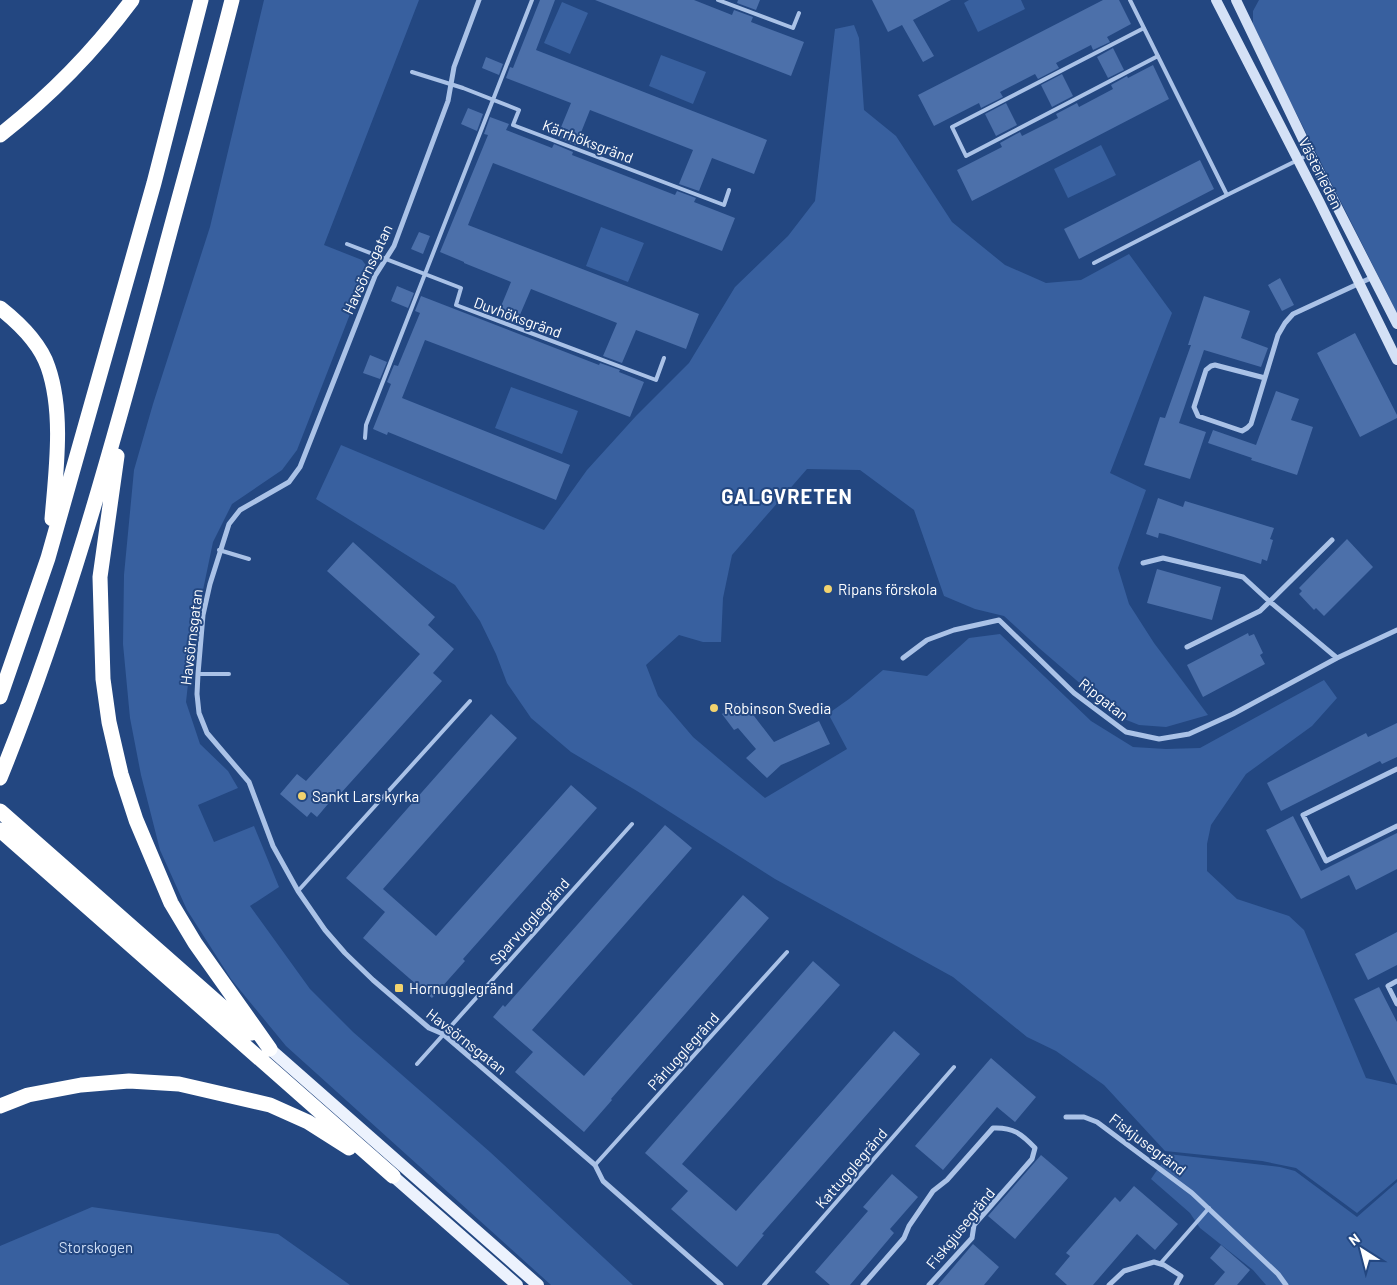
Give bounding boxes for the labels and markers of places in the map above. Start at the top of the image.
place label: Ripans förskola [838,580,937,598]
marker: Ripans förskola [822,583,834,595]
place label: Robinson Svedia [724,699,831,717]
marker: Robinson Svedia [708,702,720,714]
place label: Sankt Lars kyrka [312,787,419,805]
marker: Sankt Lars kyrka [296,790,308,802]
place label: Hornugglegränd [409,979,513,997]
marker: Hornugglegränd [393,982,405,994]

